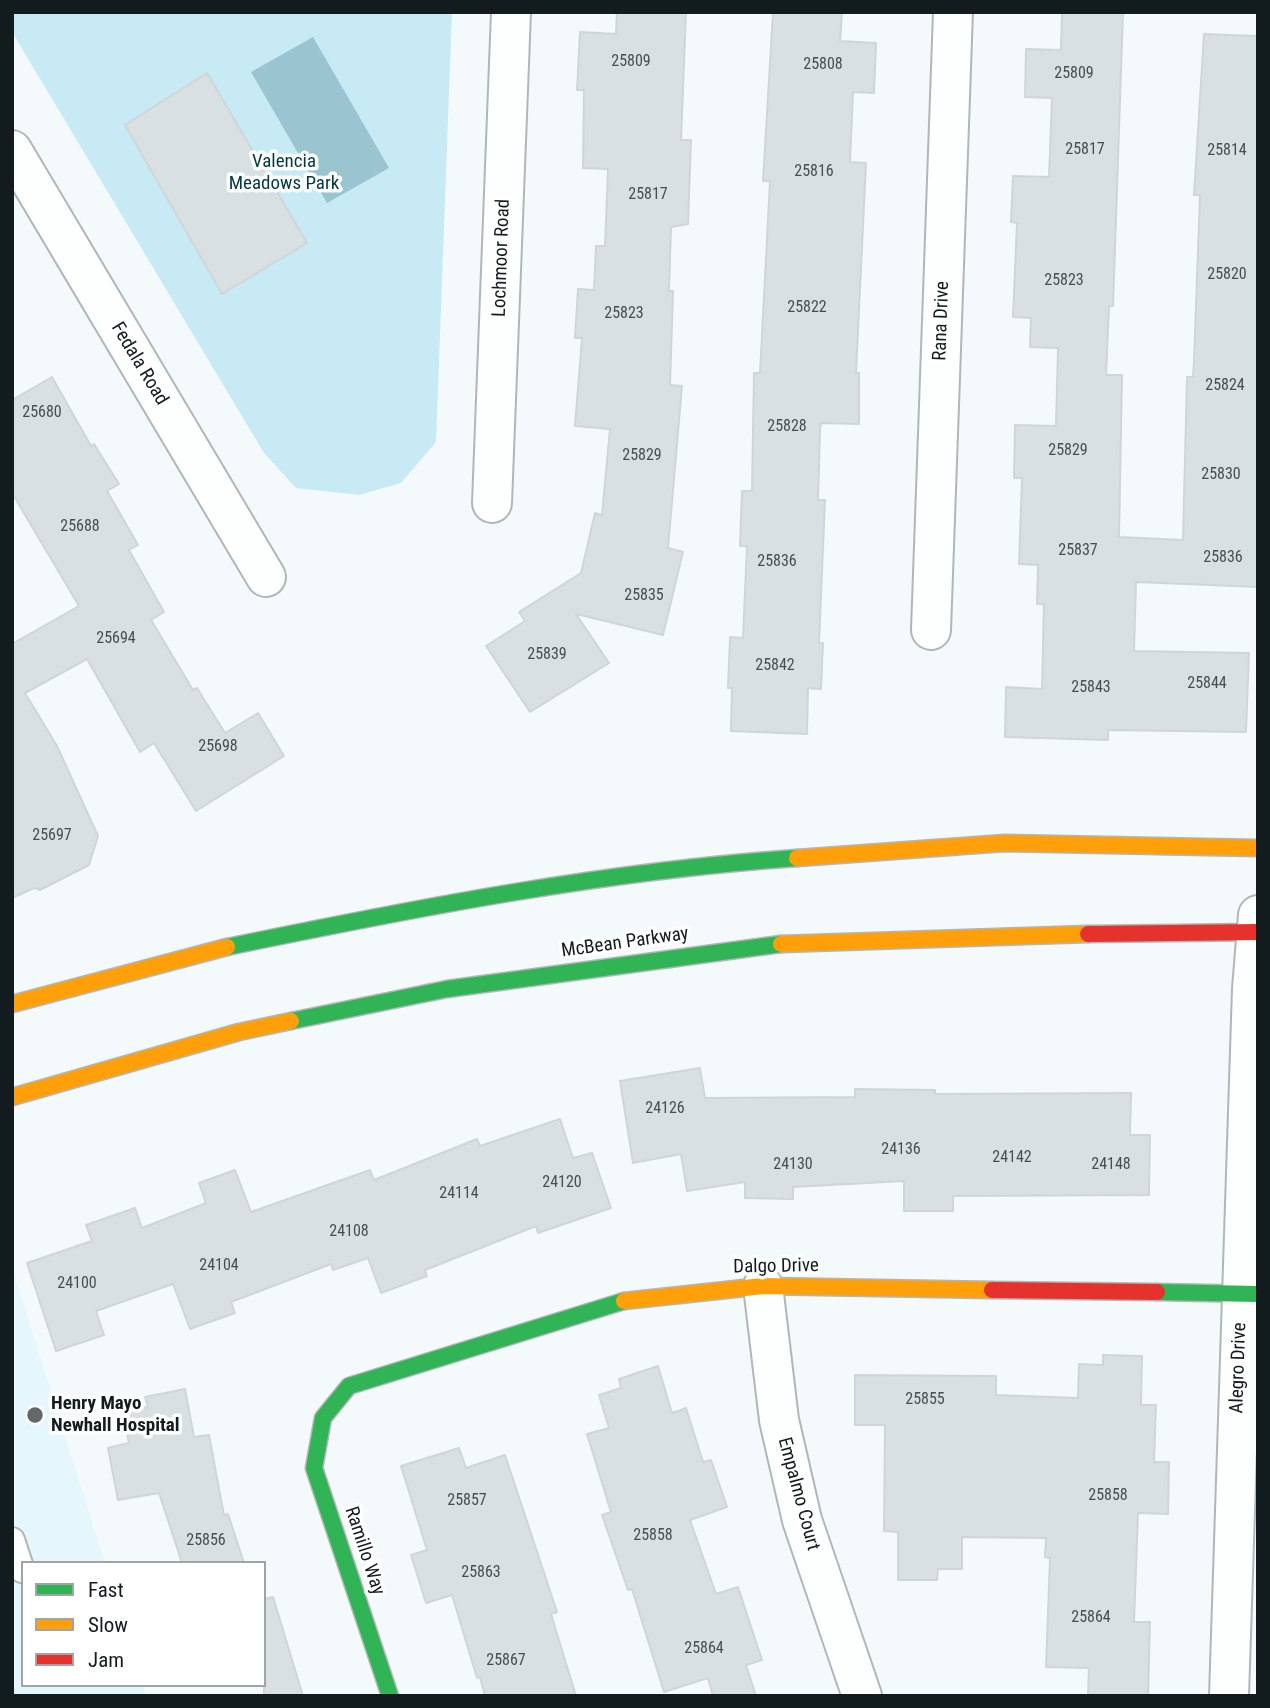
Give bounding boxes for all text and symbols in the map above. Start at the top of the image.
house number: 25809 [611,52,651,72]
house number: 25808 [803,55,843,75]
house number: 25809 [1054,64,1094,84]
house number: 25817 [1065,140,1105,160]
house number: 25814 [1207,141,1247,161]
park label: Valencia Meadows Park [229,151,339,195]
house number: 25816 [794,162,834,182]
house number: 25817 [628,185,668,205]
street label: Lochmoor Road [489,199,515,317]
house number: 25820 [1207,265,1247,285]
house number: 25823 [1044,271,1084,291]
street label: Rana Drive [929,281,955,361]
house number: 25822 [787,298,827,318]
house number: 25823 [604,304,644,324]
street label: Fedala Road [105,319,173,409]
house number: 25824 [1205,376,1245,396]
house number: 25680 [22,403,62,423]
house number: 25828 [767,417,807,437]
house number: 25829 [1048,441,1088,461]
house number: 25829 [622,446,662,466]
house number: 25830 [1201,465,1241,485]
house number: 25688 [60,517,100,537]
house number: 25837 [1058,541,1098,561]
house number: 25836 [1203,548,1243,568]
house number: 25836 [757,552,797,572]
house number: 25835 [624,586,664,606]
house number: 25694 [96,629,136,649]
house number: 25839 [527,645,567,665]
house number: 25842 [755,656,795,676]
house number: 25844 [1187,674,1227,694]
house number: 25843 [1071,678,1111,698]
house number: 25698 [198,737,238,757]
house number: 25697 [32,826,72,846]
street label: McBean Parkway [560,923,690,963]
house number: 24126 [645,1099,685,1119]
house number: 24136 [881,1140,921,1160]
house number: 24142 [992,1148,1032,1168]
house number: 24130 [773,1155,813,1175]
house number: 24148 [1091,1155,1131,1175]
house number: 24120 [542,1173,582,1193]
house number: 24114 [439,1184,479,1204]
house number: 24108 [329,1222,369,1242]
street label: Dalgo Drive [733,1255,819,1279]
house number: 24104 [199,1256,239,1276]
house number: 24100 [57,1274,97,1294]
street label: Alegro Drive [1226,1322,1252,1414]
house number: 25855 [905,1390,945,1410]
place label: Henry Mayo Newhall Hospital [51,1393,180,1437]
marker: Henry Mayo Newhall Hospital [25,1405,45,1425]
street label: Empalmo Court [772,1435,824,1553]
house number: 25858 [1088,1486,1128,1506]
house number: 25857 [447,1491,487,1511]
street label: Ramillo Way [339,1504,389,1598]
house number: 25858 [633,1526,673,1546]
house number: 25856 [186,1531,226,1551]
legend [21,1561,266,1687]
house number: 25863 [461,1563,501,1583]
text: Fast [88,1578,124,1602]
house number: 25864 [1071,1608,1111,1628]
text: Slow [88,1613,128,1637]
house number: 25864 [684,1639,724,1659]
text: Jam [88,1648,124,1672]
house number: 25867 [486,1651,526,1671]

